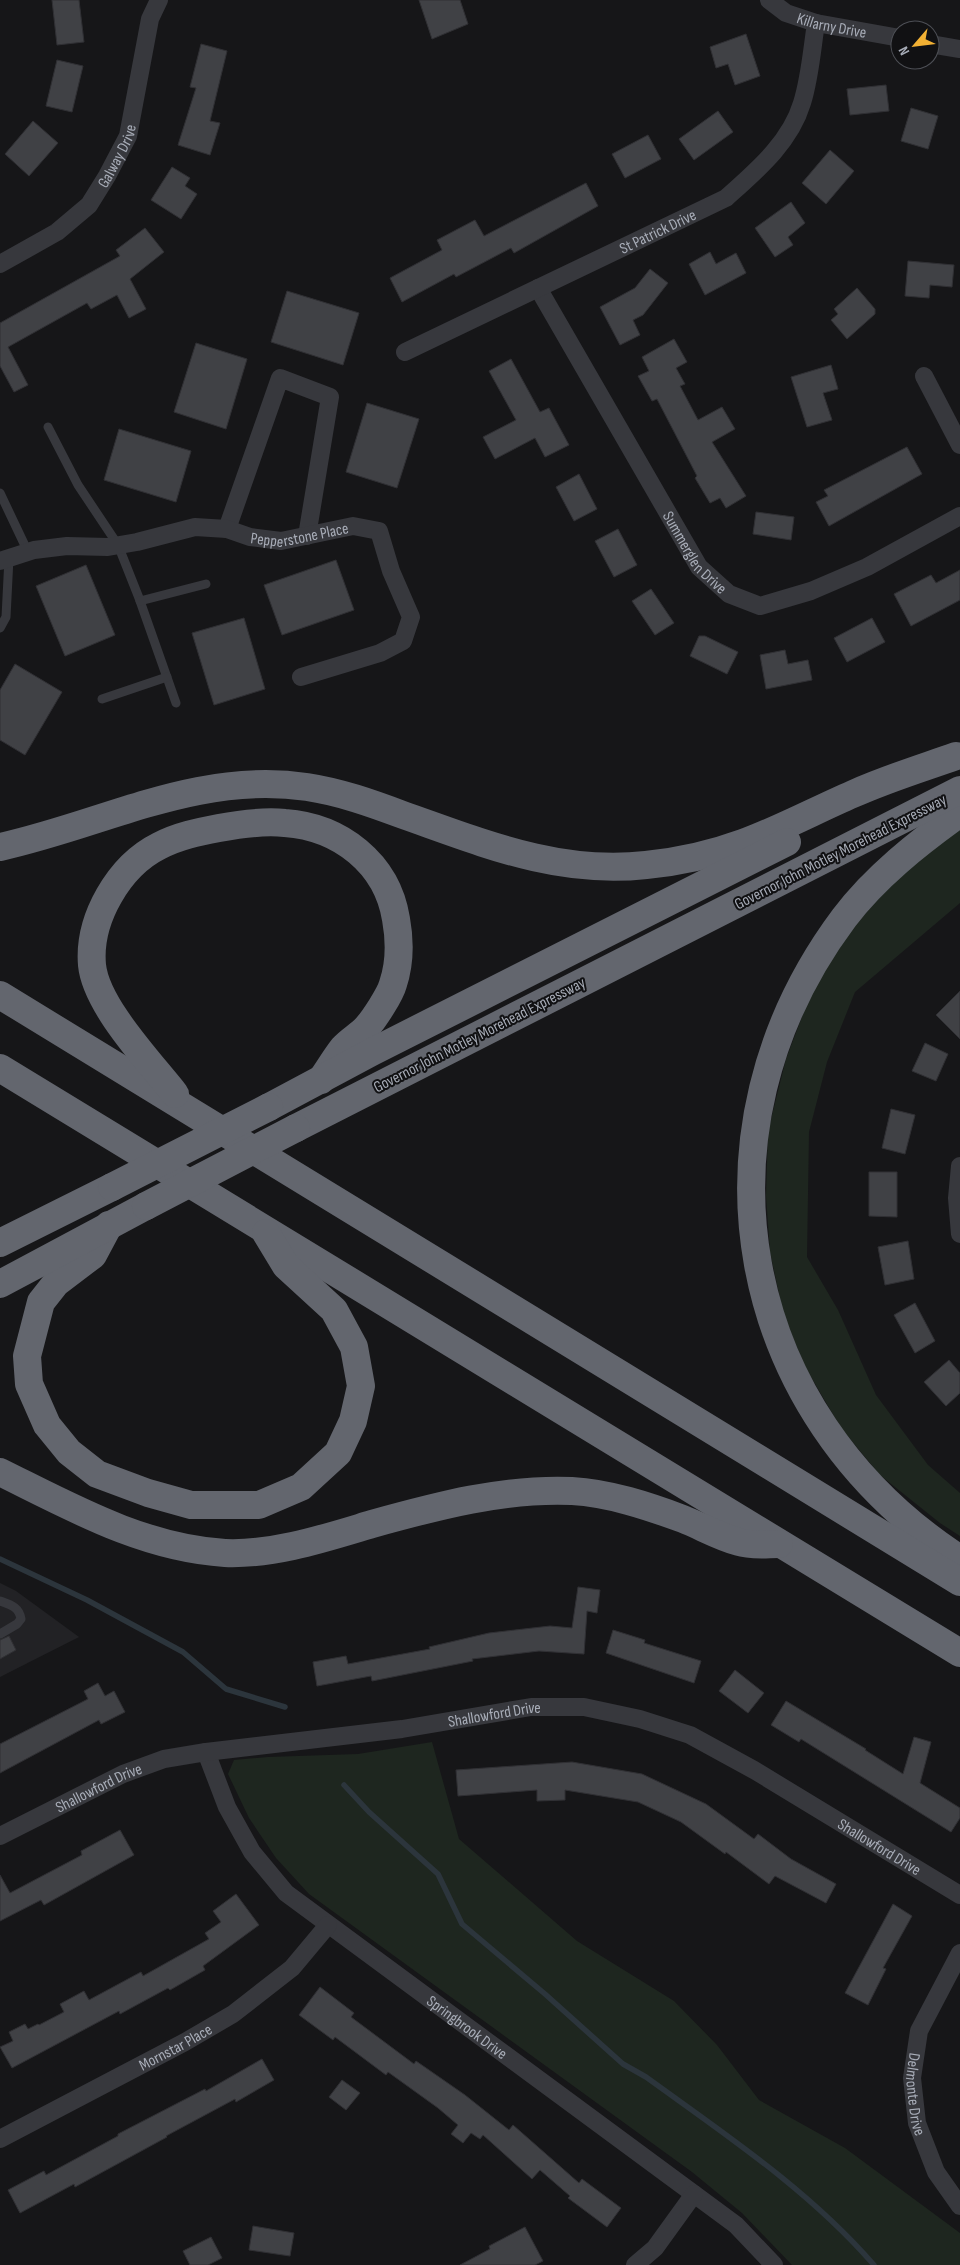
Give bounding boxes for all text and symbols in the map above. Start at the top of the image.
street label: Killarny Drive [794,9,868,43]
north arrow [890,20,940,70]
text: N [895,44,913,58]
street label: Galway Drive [94,123,141,192]
street label: St Patrick Drive [617,206,699,259]
street label: Summerglen Drive [658,508,730,598]
street label: Pepperstone Place [249,519,350,552]
street label: Governor John Motley Morehead Expressway [732,790,950,914]
street label: Governor John Motley Morehead Expressway [371,973,589,1097]
street label: Shallowford Drive [447,1699,541,1732]
street label: Shallowford Drive [53,1760,145,1817]
street label: Shallowford Drive [834,1815,924,1880]
street label: Springbrook Drive [423,1992,510,2064]
street label: Mornstar Place [136,2020,216,2075]
street label: Delmonte Drive [901,2052,929,2139]

